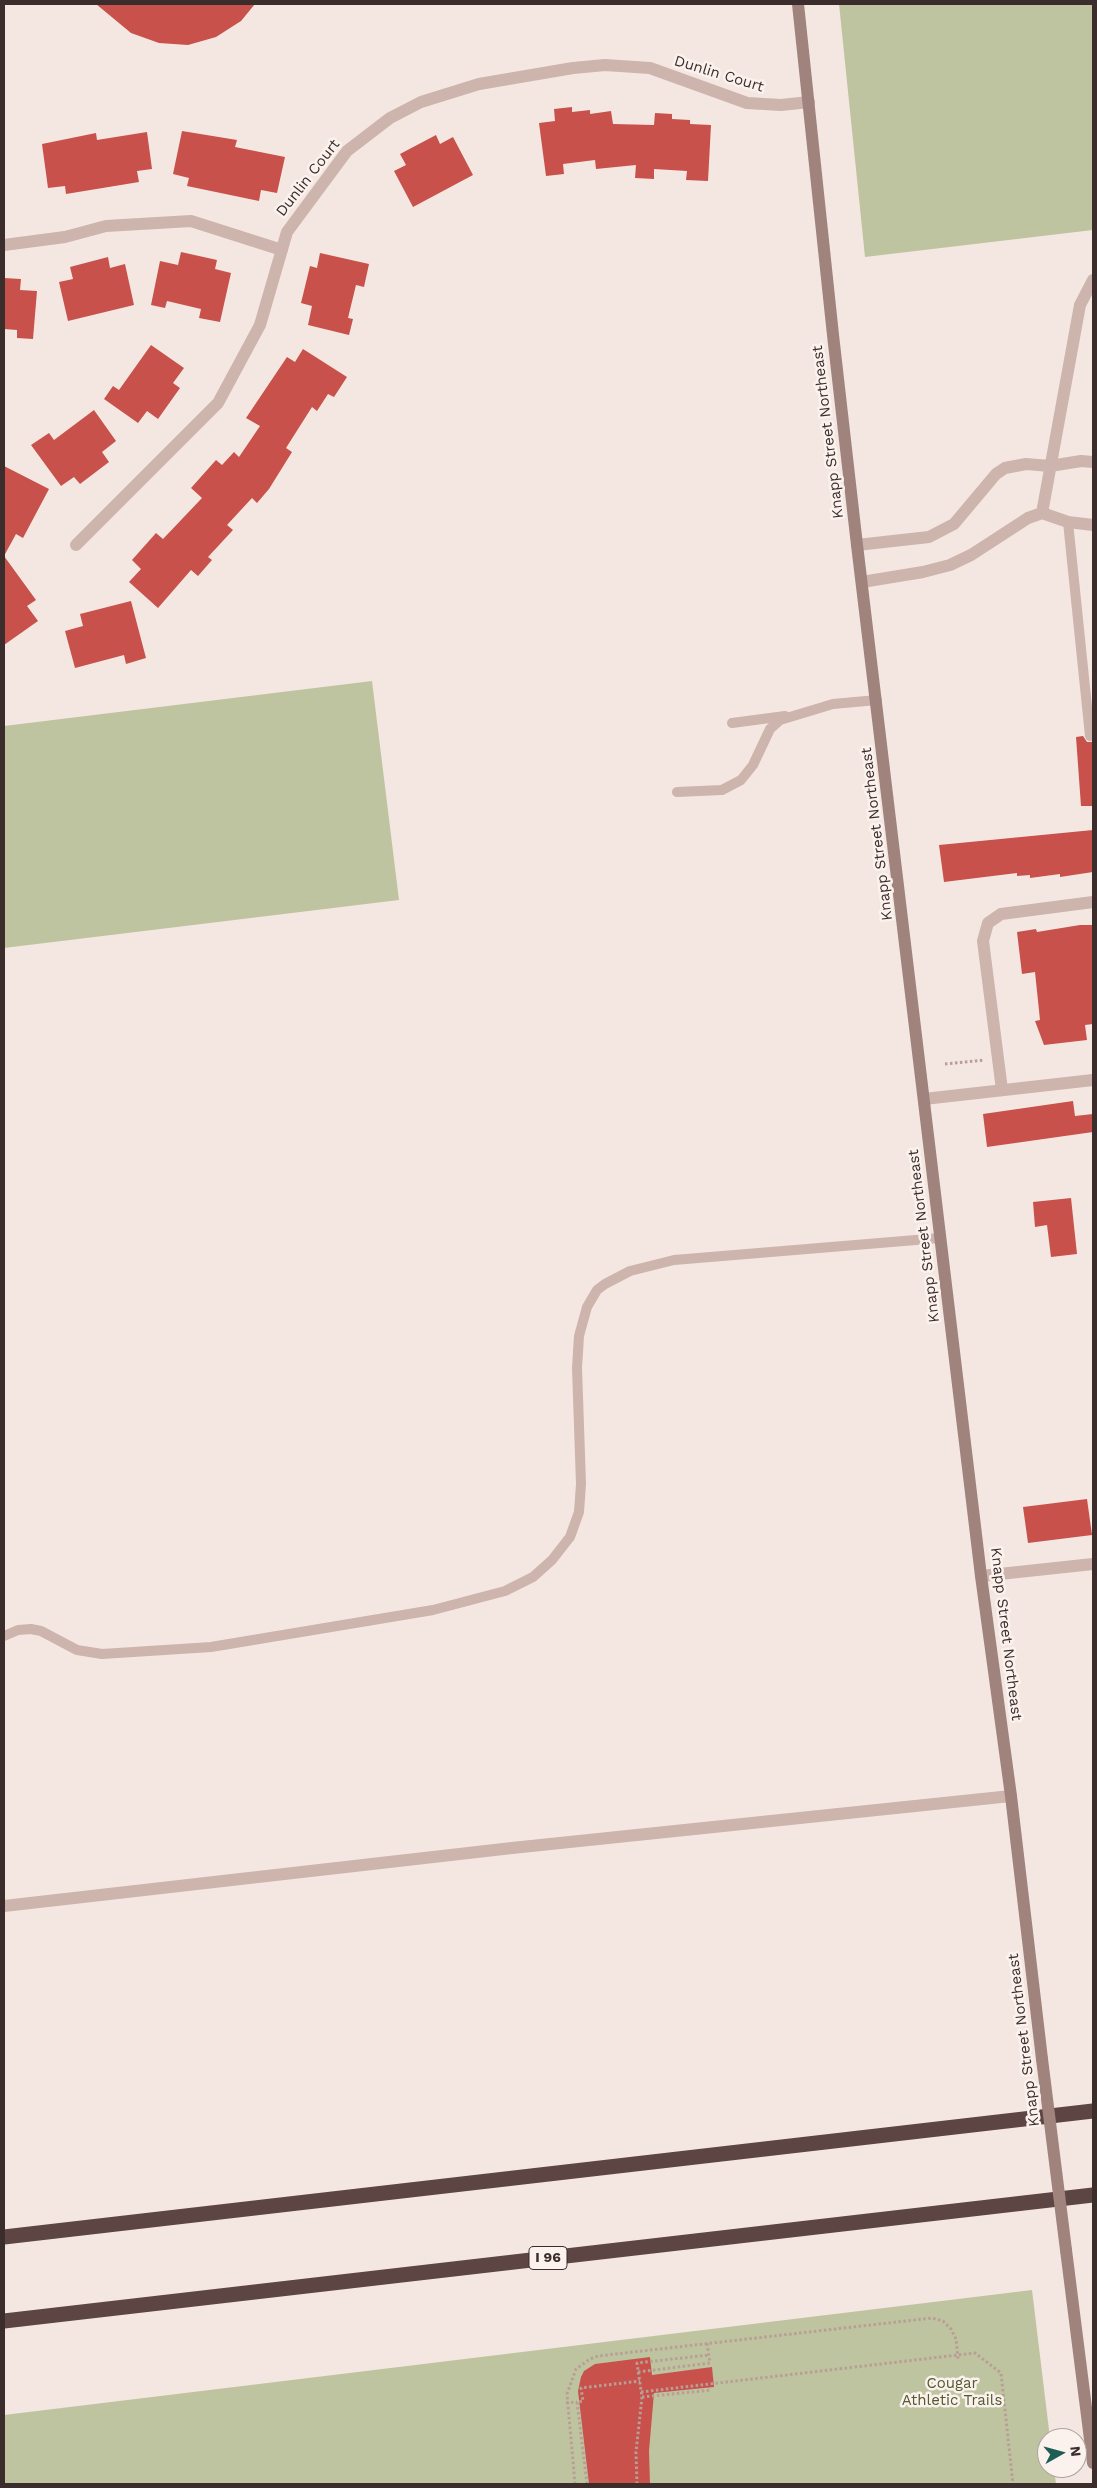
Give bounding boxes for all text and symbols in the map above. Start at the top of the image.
street label: Dunlin Court [672,52,766,96]
street label: Dunlin Court [272,136,344,220]
street label: Knapp Street Northeast [808,344,848,520]
street label: Knapp Street Northeast [857,746,897,922]
street label: Knapp Street Northeast [904,1148,944,1324]
street label: Knapp Street Northeast [986,1546,1026,1722]
street label: Knapp Street Northeast [1004,1952,1044,2128]
road number: I 96 [529,2246,567,2270]
park label: Cougar Athletic Trails [902,2375,1002,2410]
north arrow [1037,2428,1087,2478]
text: N [1067,2445,1084,2457]

